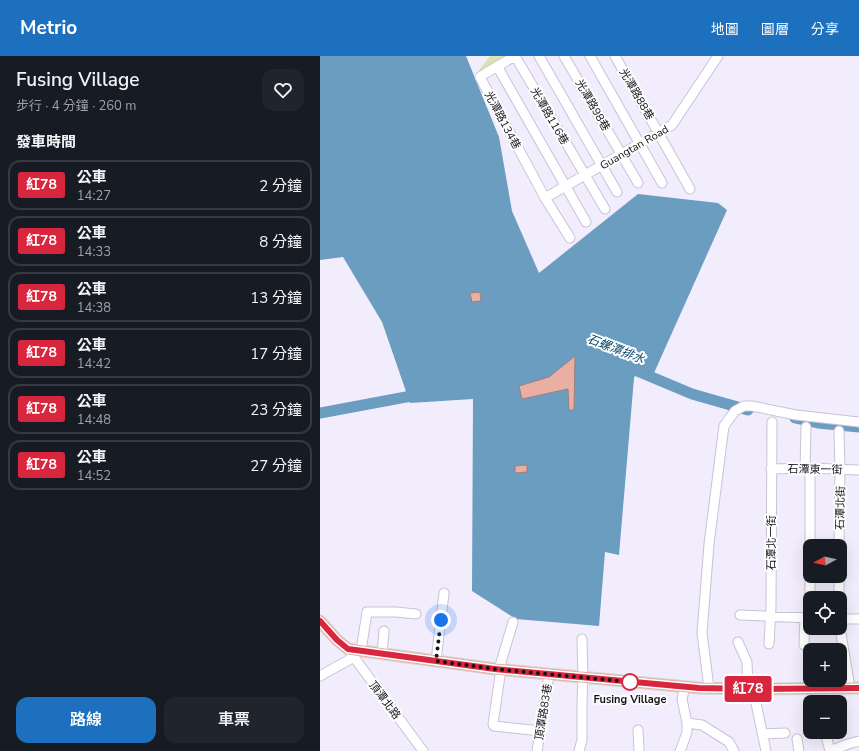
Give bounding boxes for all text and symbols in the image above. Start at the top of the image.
text: Metrio [20,15,77,41]
text: 地圖 [711,20,739,39]
text: 圖層 [761,20,789,39]
text: 分享 [811,20,839,39]
street label: 光潭路88巷 [616,66,657,123]
text: Fusing Village [16,67,139,93]
button: heart [262,69,304,111]
street label: 光潭路98巷 [572,77,613,134]
street label: 光潭路116巷 [527,85,572,148]
street label: 光潭路134巷 [481,89,524,152]
text: 步行 · 4 分鐘 · 260 m [16,97,136,115]
street label: Guangtan Road [597,122,671,173]
text: 發車時間 [16,132,76,152]
text: 公車 [77,167,107,187]
text: 紅78 [26,175,57,194]
text: 2 分鐘 [259,176,302,196]
text: 14:27 [77,187,111,205]
text: 公車 [77,223,107,243]
text: 紅78 [26,231,57,250]
text: 8 分鐘 [259,232,302,252]
text: 14:33 [77,243,111,261]
text: 公車 [77,279,107,299]
text: 紅78 [26,287,57,306]
text: 13 分鐘 [250,288,302,308]
text: 14:38 [77,299,111,317]
water label: 石螺潭排水 [585,331,648,368]
text: 公車 [77,335,107,355]
text: 紅78 [26,343,57,362]
text: 17 分鐘 [250,344,302,364]
text: 14:42 [77,355,111,373]
text: 公車 [77,391,107,411]
text: 紅78 [26,399,57,418]
text: 23 分鐘 [250,400,302,420]
text: 14:48 [77,411,111,429]
text: 公車 [77,447,107,467]
text: 紅78 [26,455,57,474]
text: 27 分鐘 [250,456,302,476]
street label: 石潭東一街 [787,462,843,477]
text: 14:52 [77,467,111,485]
street label: 石潭北街 [833,486,848,530]
street label: 石潭北一街 [764,516,779,571]
north arrow [803,539,847,583]
map controls [803,539,847,739]
button: locate [803,591,847,635]
your location [431,610,451,630]
button: + [803,643,847,687]
marker: Fusing Village [621,673,639,691]
line badge: 紅78 [725,676,771,702]
street label: 頂潭北路 [365,678,404,722]
text: 紅78 [733,679,763,698]
street label: 頂潭路83巷 [532,683,555,742]
place label: Fusing Village [594,692,666,707]
button: − [803,695,847,739]
button: 路線 [16,697,156,743]
button: 車票 [164,697,304,743]

